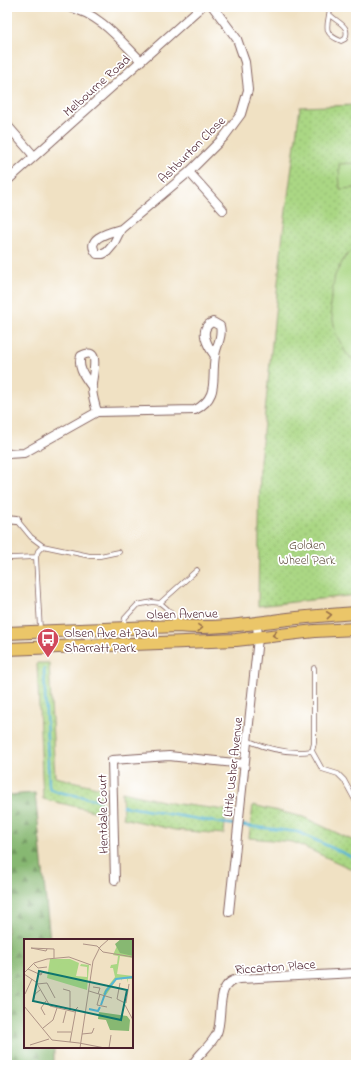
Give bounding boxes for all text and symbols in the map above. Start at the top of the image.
street label: Melbourne Road [59,50,135,122]
street label: Ashburton Close [154,112,230,188]
park label: Golden Wheel Park [279,536,336,570]
street label: Olsen Avenue [146,604,218,625]
one-way arrow [326,611,332,620]
one-way arrow [197,623,203,632]
place label: Olsen Ave at Paul Sharratt Park [64,624,157,658]
bus stop icon: Olsen Ave at Paul Sharratt Park [35,626,61,659]
one-way arrow [272,630,278,639]
street label: Little Usher Avenue [219,716,248,818]
street label: Hentdale Court [93,773,114,854]
inset map [24,939,133,1048]
street label: Riccarton Place [234,955,316,980]

